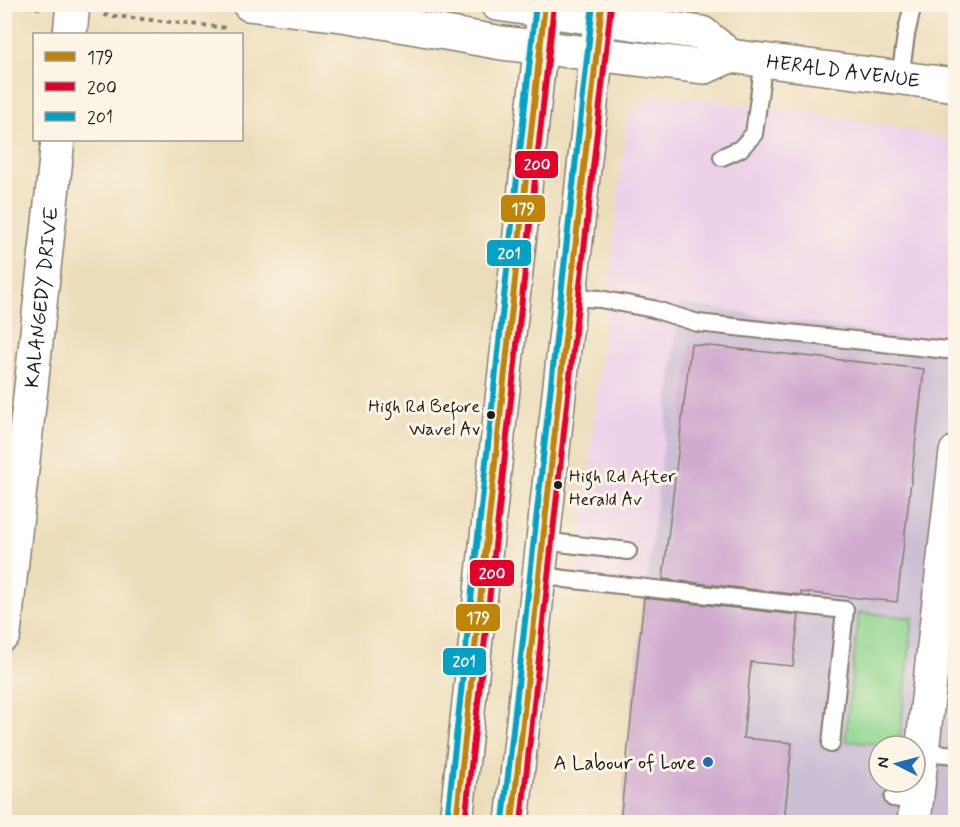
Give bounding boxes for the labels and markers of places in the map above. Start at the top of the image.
place label: High Rd Before Wavel Av [368,395,480,442]
marker: High Rd Before Wavel Av [485,409,497,421]
place label: High Rd After Herald Av [569,465,676,512]
marker: High Rd After Herald Av [552,479,564,491]
place label: A Labour of Love [554,750,696,777]
marker: A Labour of Love [701,755,715,769]

